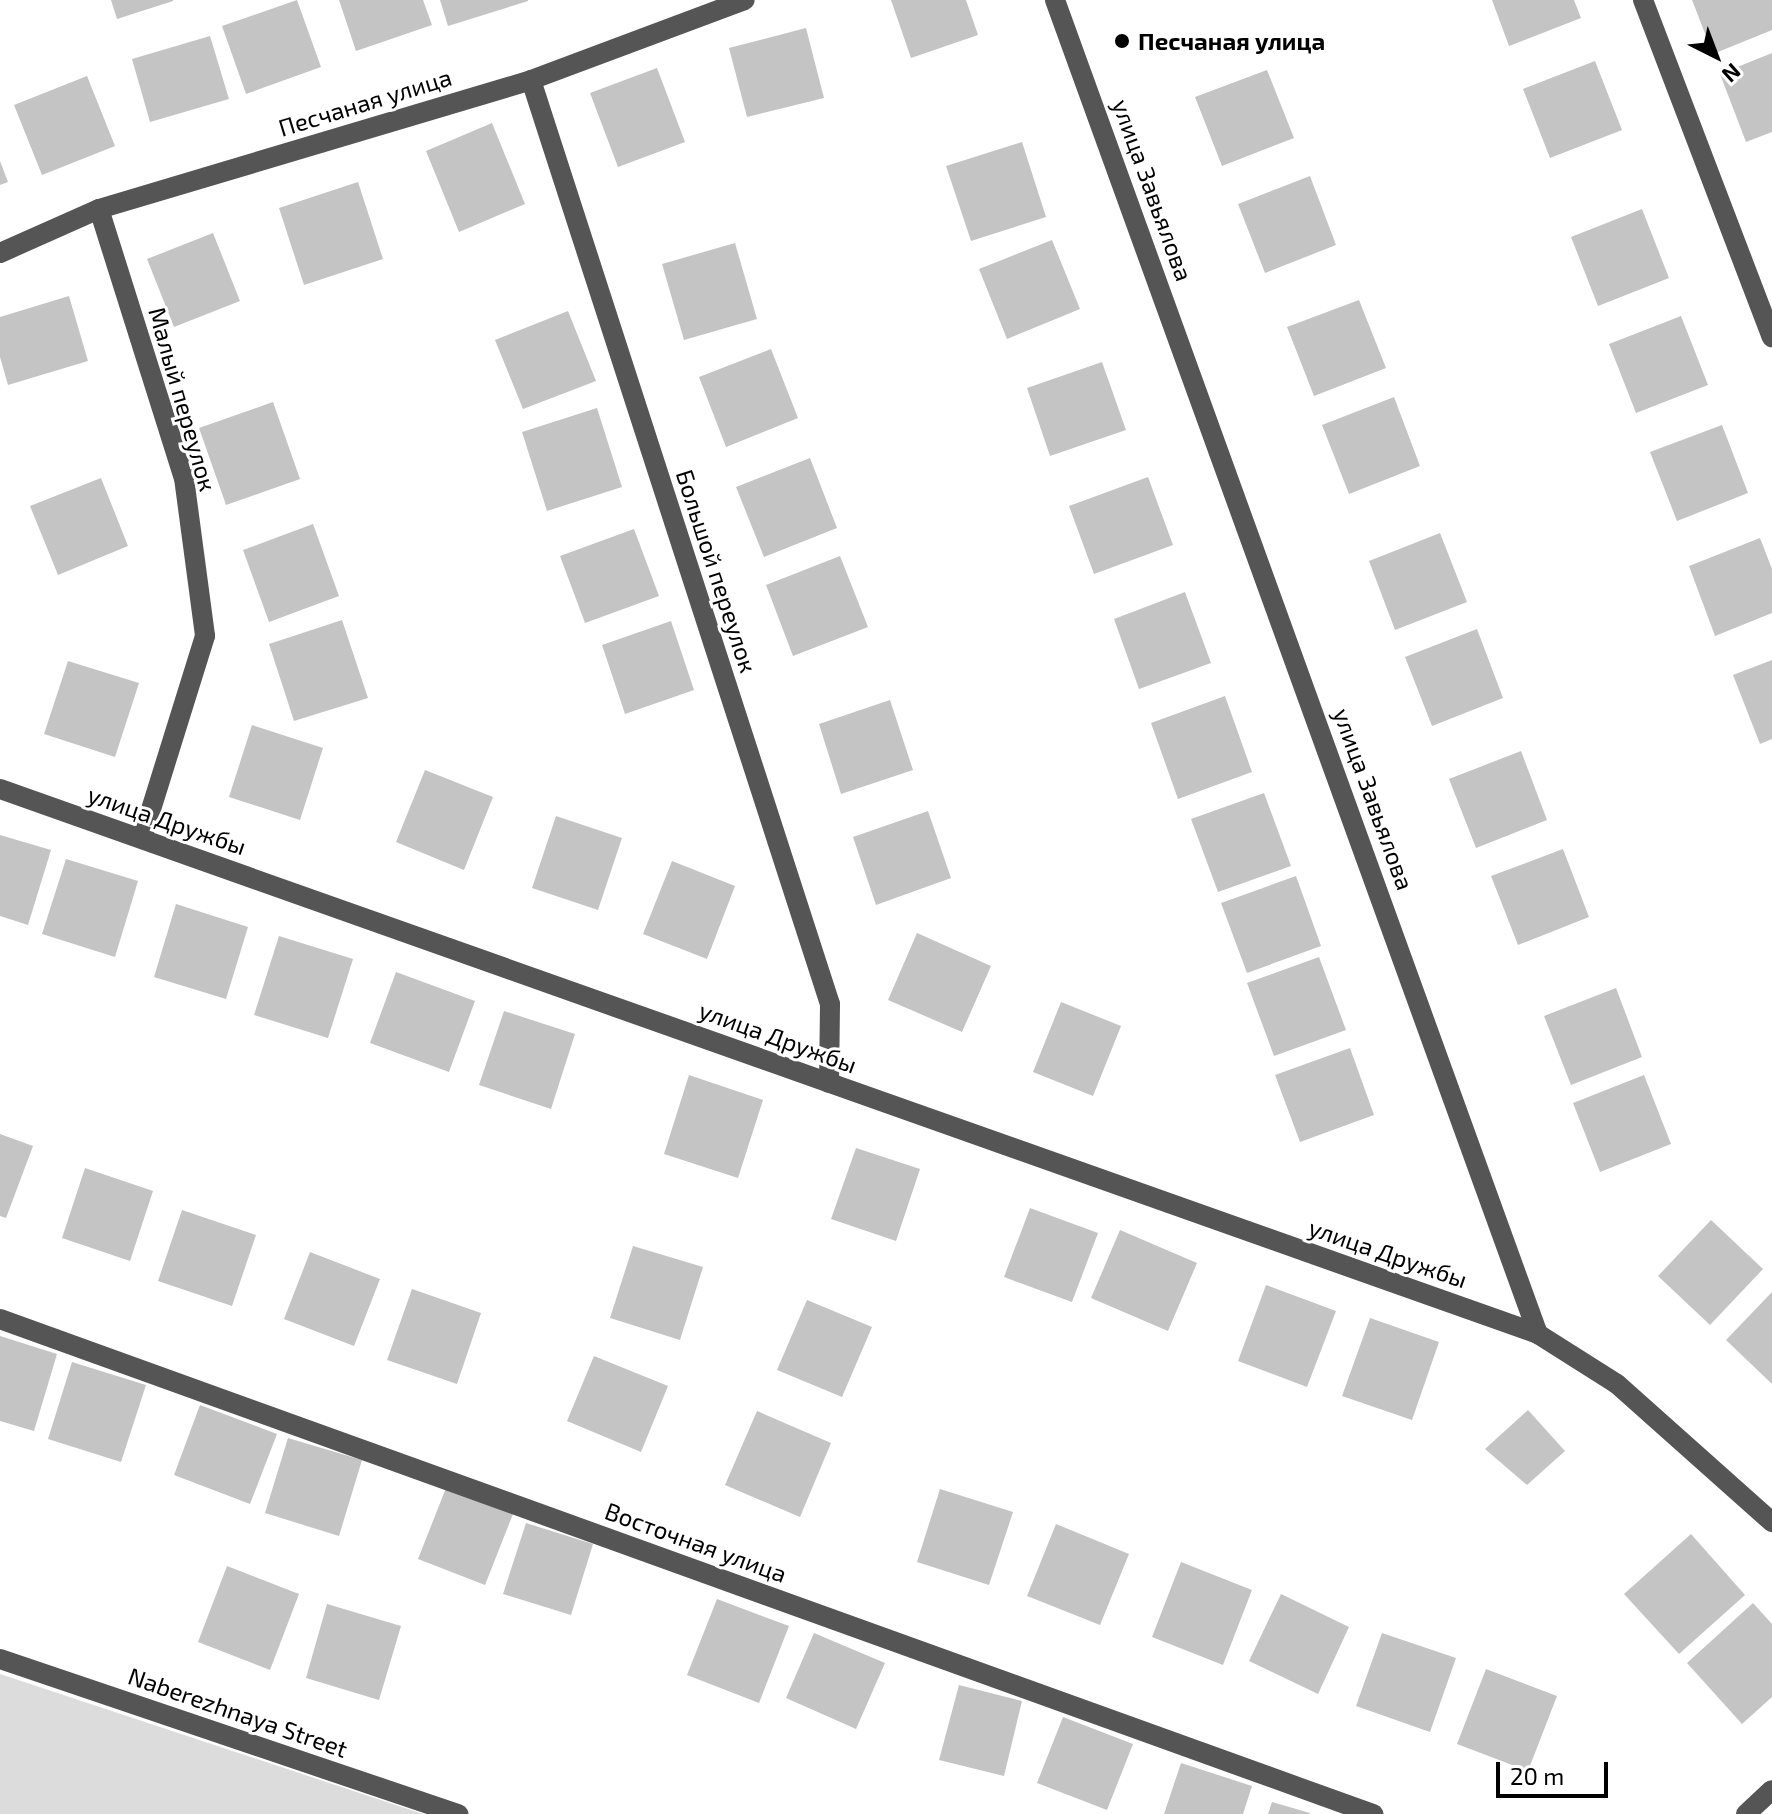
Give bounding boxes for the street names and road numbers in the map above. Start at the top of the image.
street label: Песчаная улица [275,62,455,142]
street label: улица Завьялова [1107,95,1199,285]
street label: Малый переулок [143,304,223,494]
street label: Большой переулок [671,466,763,676]
street label: улица Завьялова [1328,704,1420,894]
street label: улица Дружбы [84,779,250,861]
street label: улица Дружбы [695,995,861,1079]
street label: улица Дружбы [1305,1212,1471,1294]
street label: Восточная улица [601,1496,791,1588]
street label: Naberezhnaya Street [125,1661,351,1763]

